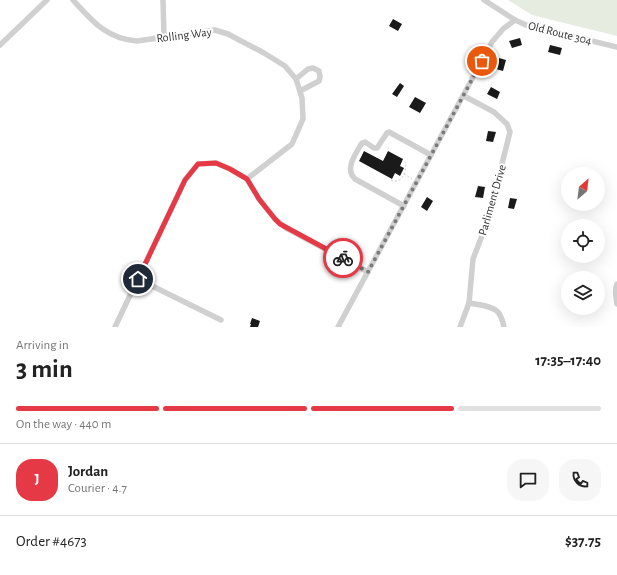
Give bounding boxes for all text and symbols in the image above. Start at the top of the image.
street label: Old Route 304 [527,19,593,47]
street label: Rolling Way [156,26,212,45]
pin [465,44,499,78]
icon: bag [471,50,493,72]
street label: Parliment Drive [476,163,508,237]
north arrow [561,167,605,211]
map controls [561,167,605,315]
button: locate [561,219,605,263]
courier [323,238,363,278]
icon: bike [332,247,354,269]
pin [121,262,155,296]
icon: home [127,268,149,290]
button: layers [561,271,605,315]
text: Arriving in [16,339,69,352]
text: 17:35–17:40 [535,353,601,368]
text: 3 min [16,356,73,382]
text: On the way · 440 m [16,418,111,431]
button: chat [507,459,549,501]
button: phone [559,459,601,501]
text: Jordan [68,464,108,479]
text: J [34,472,40,487]
text: Courier · 4.7 [68,482,127,495]
text: Order #4673 [16,534,87,549]
text: $37.75 [565,534,601,549]

